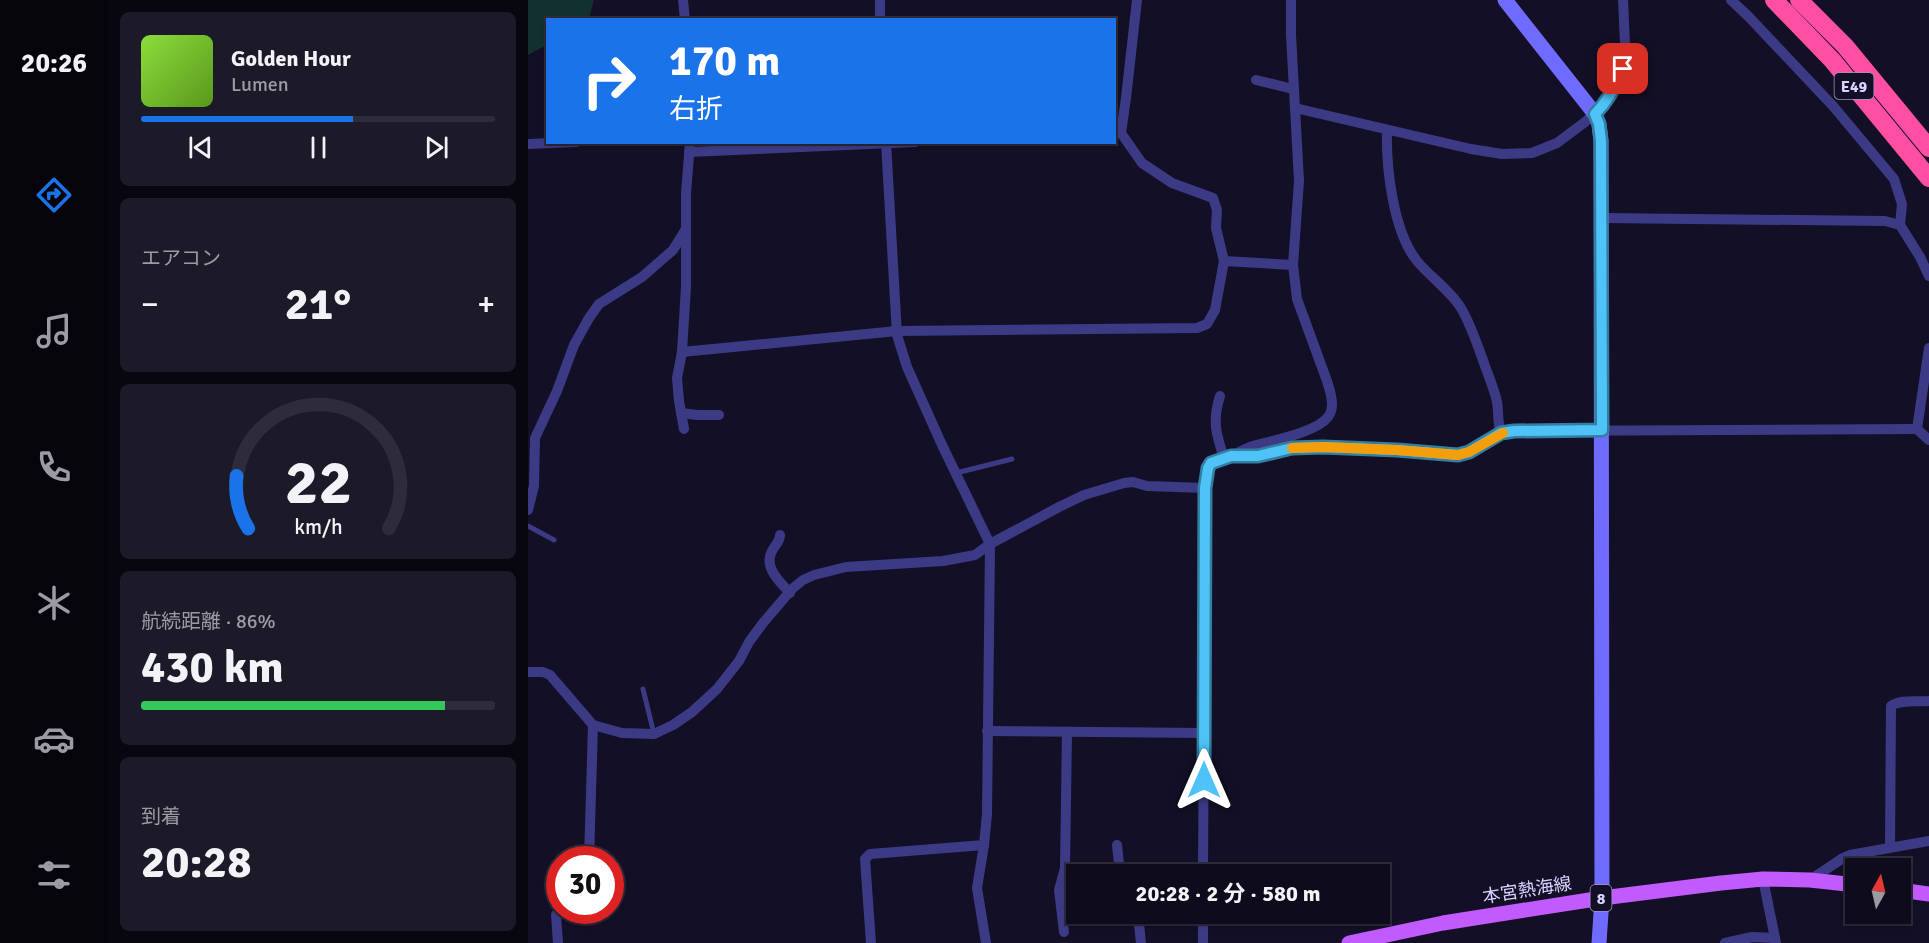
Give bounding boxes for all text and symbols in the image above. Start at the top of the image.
text: 170 m [669,36,780,87]
icon: right [570,42,648,120]
pin [1597,43,1648,94]
text: Golden Hour [231,45,351,72]
text: 20:26 [21,47,87,80]
icon: arrive [1606,52,1639,85]
text: Lumen [231,72,289,97]
road number: E49 [1834,73,1874,99]
text: 右折 [669,93,723,126]
icon: previous [184,131,217,164]
icon: pause [302,131,335,164]
icon: next [420,131,453,164]
icon: directions [33,174,75,216]
text: エアコン [141,246,221,271]
text: 21° [285,277,351,332]
text: − [141,284,159,325]
text: + [477,284,495,325]
icon: music [33,310,75,352]
text: 22 [284,444,352,521]
icon: phone [33,446,75,488]
text: km/h [294,514,342,540]
icon: climate [33,582,75,624]
text: 航続距離 · 86% [141,609,276,634]
text: 430 km [141,640,284,695]
icon: car [33,718,75,760]
position arrow [1172,748,1236,812]
text: 到着 [141,804,181,829]
text: 20:28 [141,835,251,890]
speed limit sign: 30 [546,846,624,924]
icon: filters [33,854,75,896]
north arrow [1845,858,1911,924]
map controls [1845,858,1911,924]
street label: 本宮熱海線 [1481,872,1573,908]
text: 20:28 · 2 分 · 580 m [1136,880,1320,907]
road number: 8 [1590,885,1612,911]

